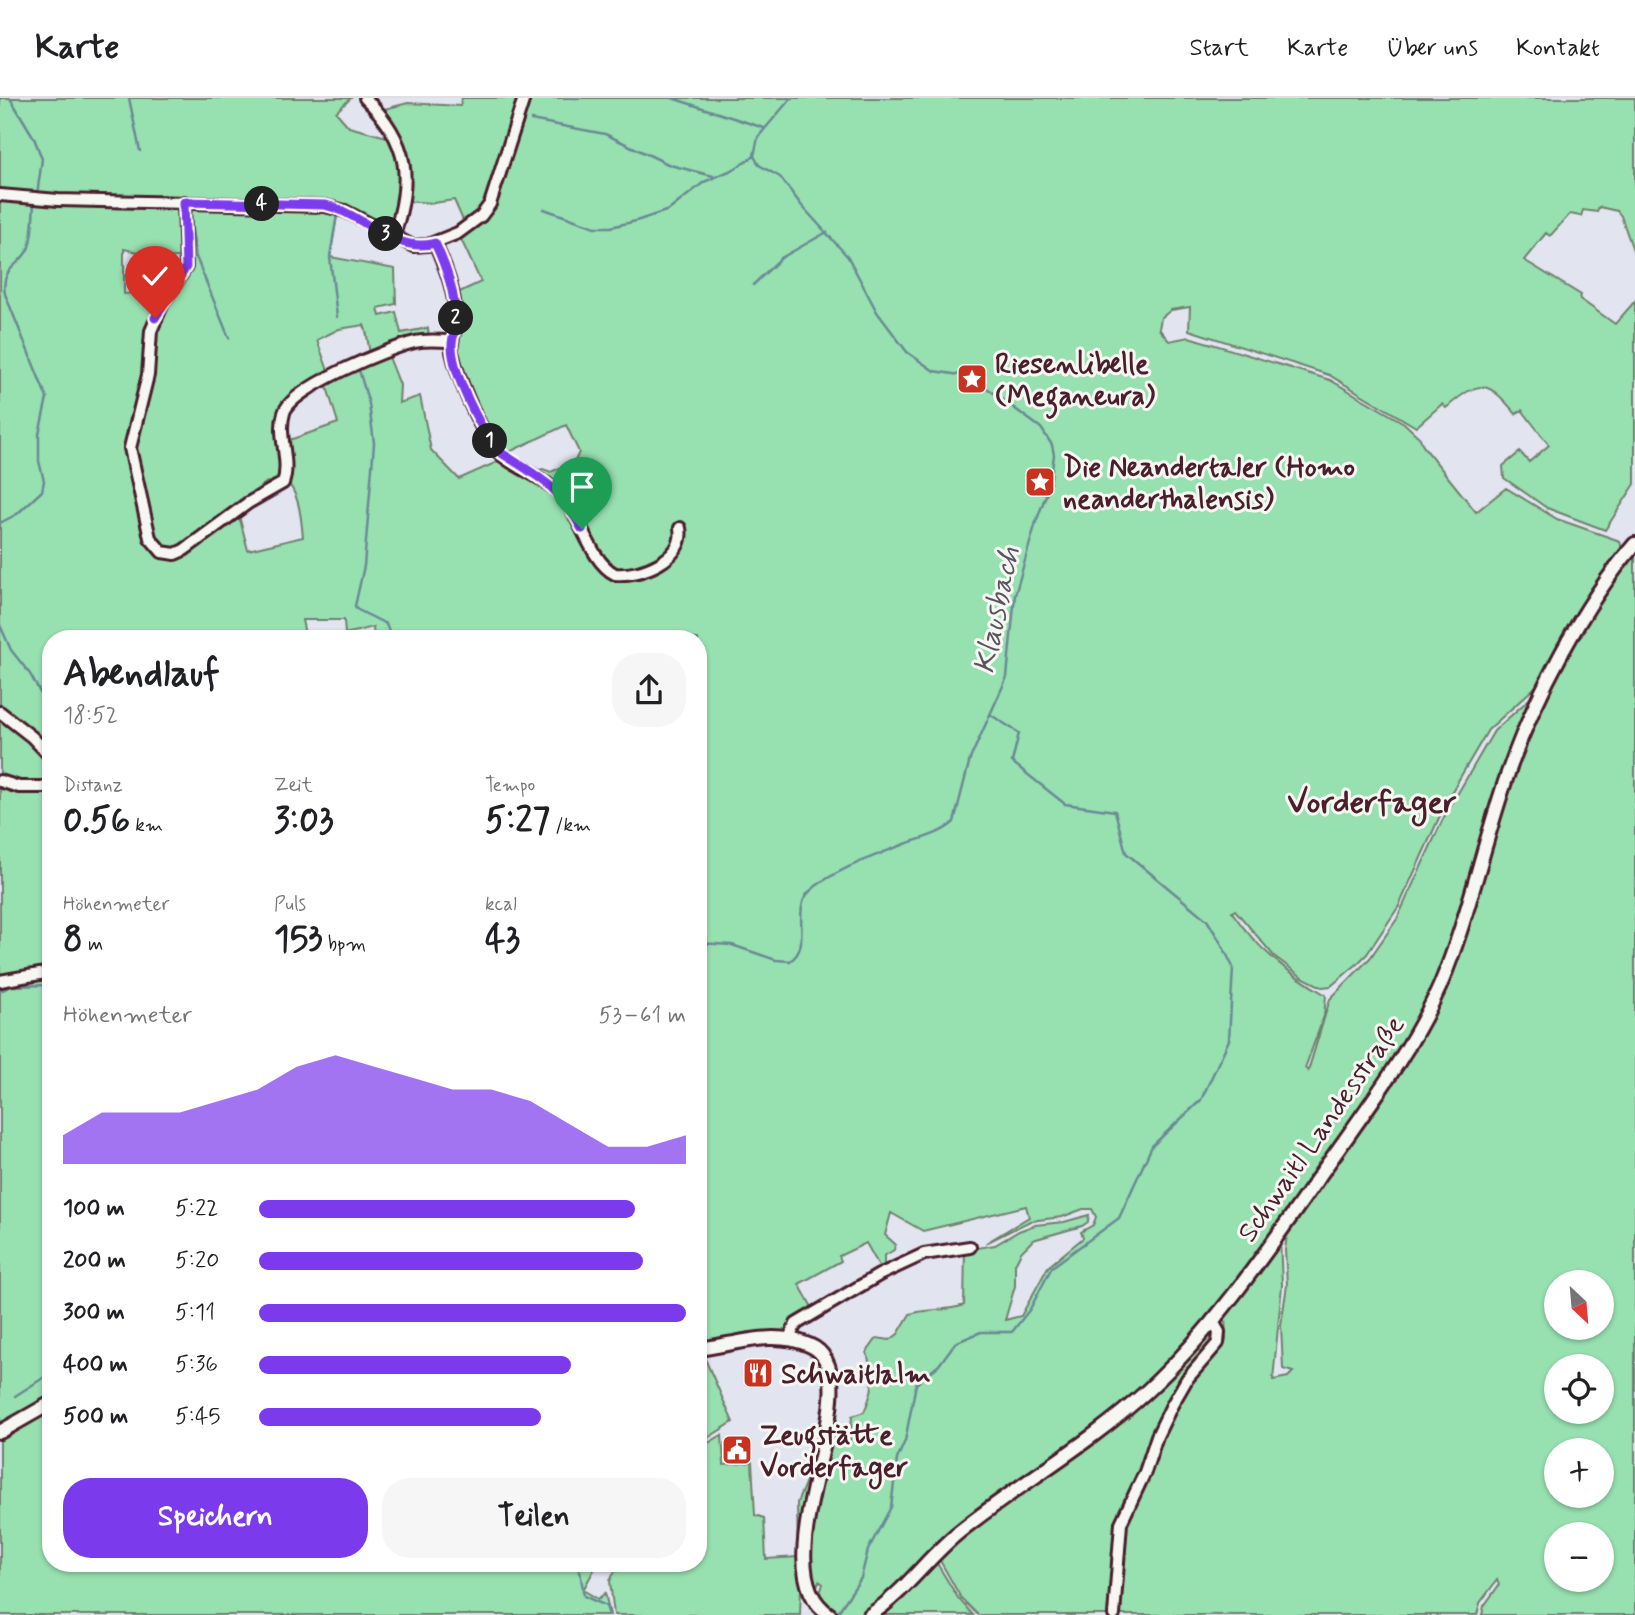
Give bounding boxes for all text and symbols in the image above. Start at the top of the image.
text: Karte [35,26,119,70]
text: Start [1189,33,1249,64]
text: Karte [1287,33,1348,64]
text: Über uns [1386,33,1478,64]
text: Kontakt [1516,33,1600,64]
pin: 4 [244,186,280,222]
text: 4 [256,191,267,216]
pin: 3 [368,216,404,252]
text: 3 [381,221,390,246]
pin [125,246,185,318]
icon: check [136,257,174,295]
pin: 2 [438,300,474,336]
text: 2 [451,305,460,330]
place label: Riesenlibelle (Meganeura) [995,347,1155,419]
place icon: Riesenlibelle (Meganeura) [955,362,989,396]
pin: 1 [472,424,508,458]
text: 1 [485,428,494,453]
place label: Die Neandertaler (Homo neanderthalensis) [1063,450,1355,519]
pin [552,457,612,529]
place icon: Die Neandertaler (Homo neanderthalensis) [1023,465,1057,499]
icon: arrive [563,468,601,506]
water label: Klausbach [965,543,1030,677]
text: Abendlauf [63,650,220,699]
button: share [612,653,686,727]
text: 18:52 [63,701,118,731]
text: Distanz [63,773,123,798]
text: Zeit [274,773,313,798]
text: Tempo [485,773,535,798]
district label: Vorderfager [1287,782,1457,827]
text: 0.56 [63,798,130,844]
text: 3:03 [274,798,334,844]
text: 5:27 [485,798,550,844]
text: km [130,813,163,838]
text: /km [550,813,591,838]
text: Höhenmeter [63,892,169,917]
text: Puls [274,892,306,917]
text: kcal [485,892,517,917]
text: 8 [63,917,83,963]
text: 153 [274,917,323,963]
text: 43 [485,917,520,963]
text: m [83,932,103,957]
text: bpm [323,932,366,957]
text: Höhenmeter [63,1001,192,1031]
text: 53–61 m [599,1001,686,1031]
street label: Schwaitl Landesstraße [1230,1009,1414,1250]
text: 100 m [63,1194,125,1224]
text: 5:22 [175,1194,218,1224]
text: 200 m [63,1246,126,1276]
text: 5:20 [175,1246,219,1276]
north arrow [1544,1270,1614,1340]
map controls [1544,1270,1614,1592]
text: 300 m [63,1298,125,1328]
text: 5:11 [175,1298,215,1328]
text: 400 m [63,1350,128,1380]
text: 5:36 [175,1350,218,1380]
button: locate [1544,1354,1614,1424]
restaurant icon: Schwaitlalm [741,1356,775,1390]
place label: Schwaitlalm [781,1357,931,1394]
text: 500 m [63,1402,128,1432]
text: 5:45 [175,1402,221,1432]
place label: Zeugstätte Vorderfager [760,1418,908,1490]
public building icon: Zeugstätte Vorderfager [720,1433,754,1467]
button: + [1544,1438,1614,1508]
button: Speichern [63,1478,368,1558]
button: Teilen [382,1478,686,1558]
button: − [1544,1522,1614,1592]

